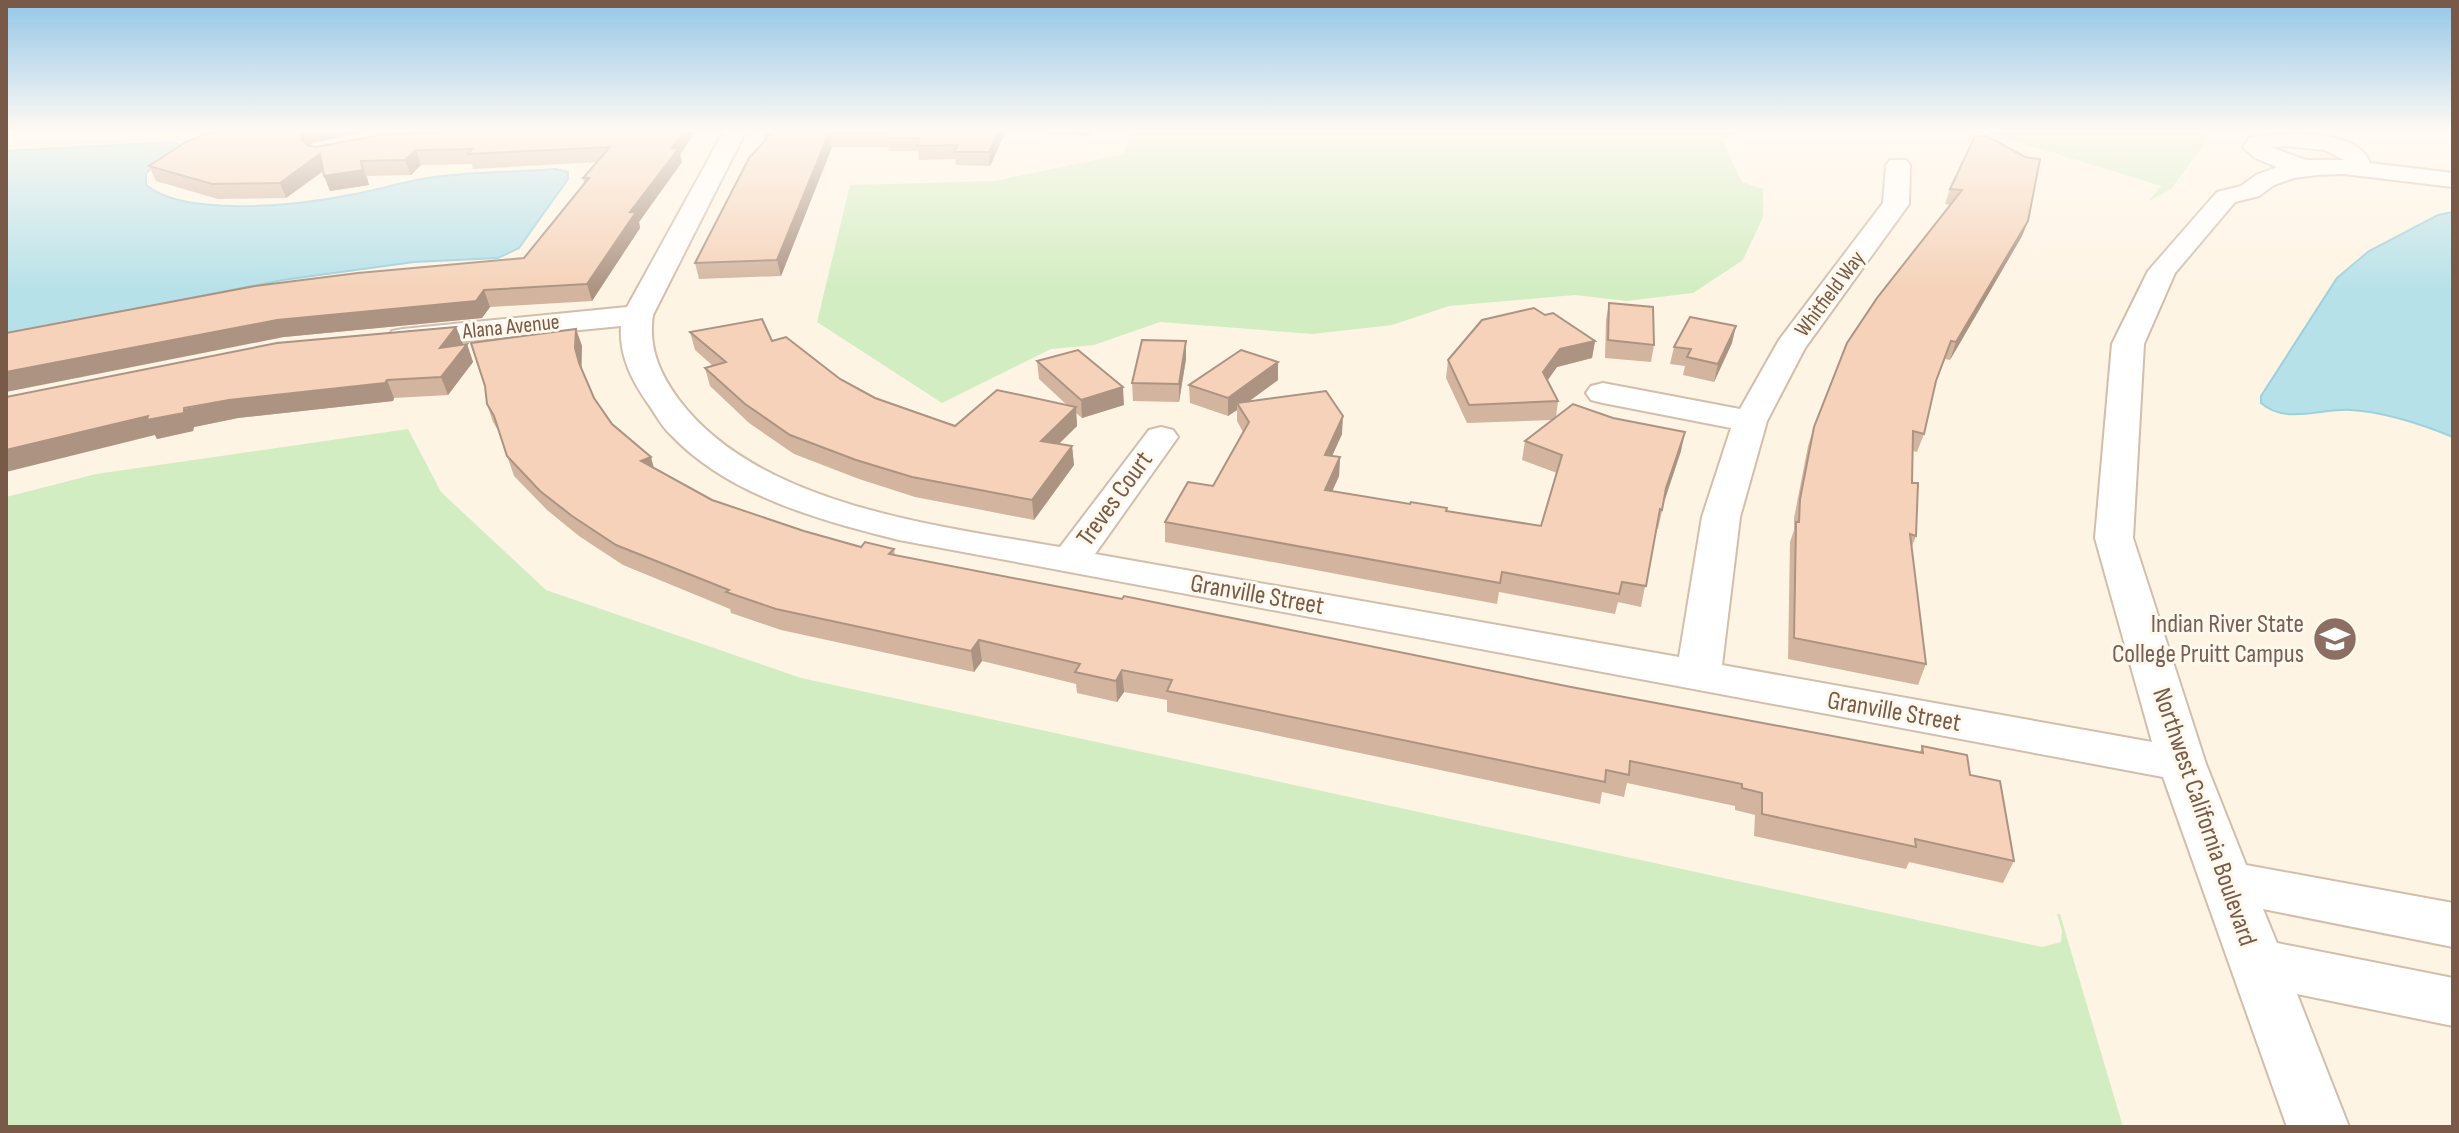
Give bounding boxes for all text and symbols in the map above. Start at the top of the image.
street label: Whitfield Way [1789,245,1871,342]
street label: Alana Avenue [460,308,561,346]
street label: Treves Court [1070,446,1160,552]
street label: Granville Street [1188,568,1326,622]
place label: Indian River State College Pruitt Campus [2112,609,2304,670]
school or university icon: Indian River State College Pruitt Campus [2311,615,2359,663]
street label: Northwest California Boulevard [2145,684,2263,950]
street label: Granville Street [1825,685,1963,739]

